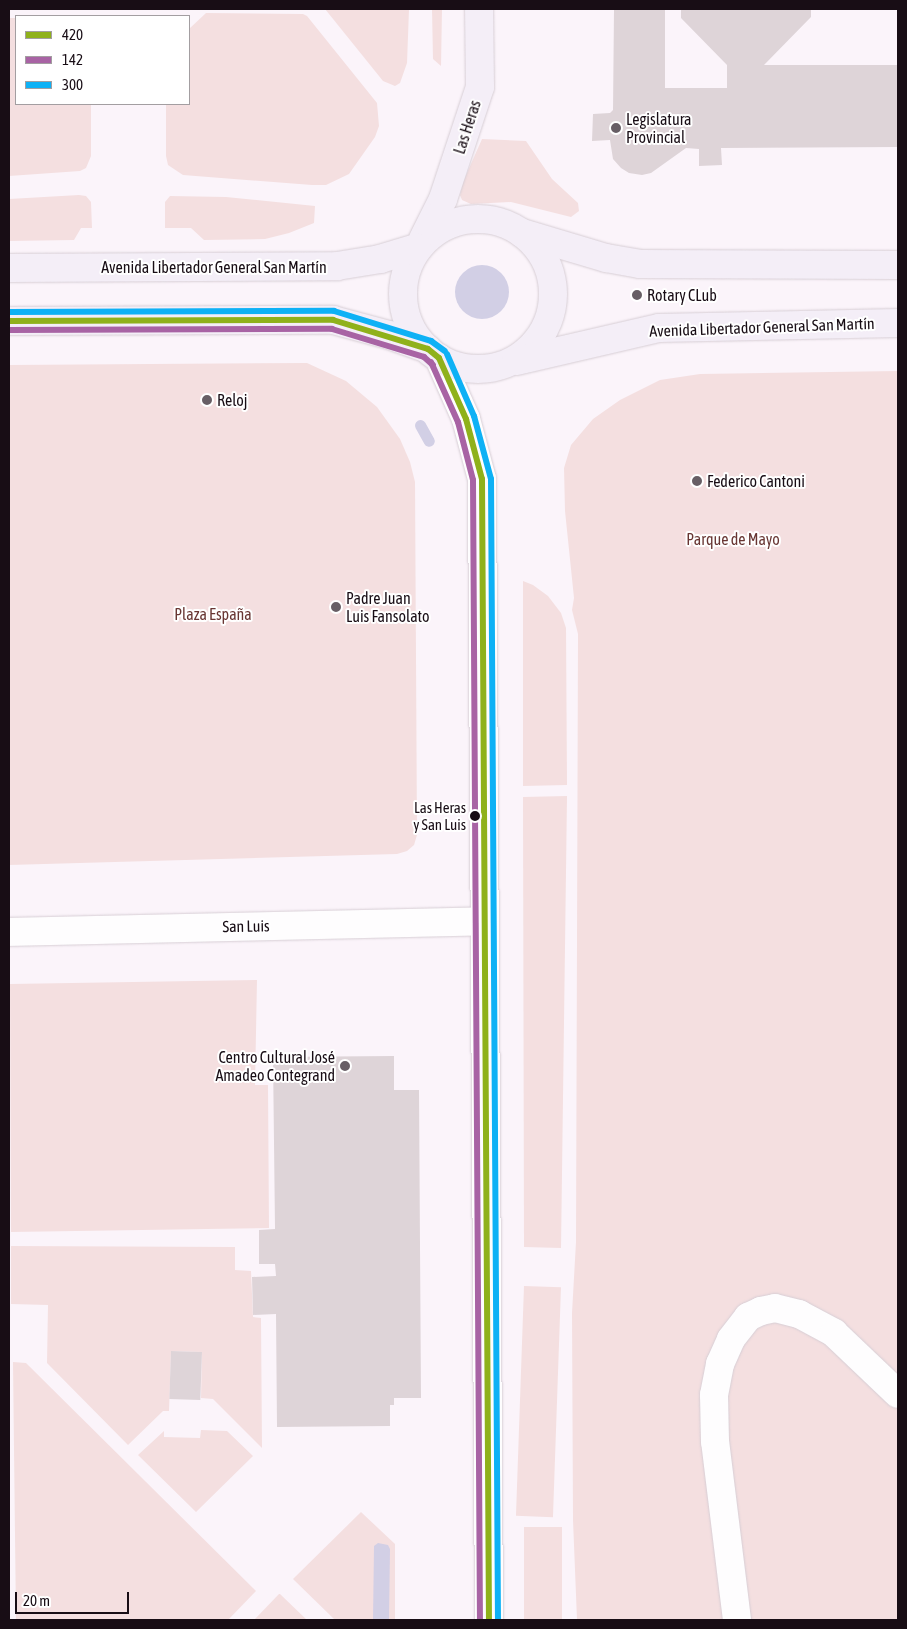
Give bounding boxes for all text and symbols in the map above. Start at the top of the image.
legend [15,15,190,105]
text: 420 [62,26,83,43]
text: 142 [62,51,83,68]
text: 300 [62,76,83,93]
street label: Las Heras [449,98,485,156]
place label: Legislatura Provincial [626,109,692,147]
marker: Legislatura Provincial [610,122,622,134]
street label: Avenida Libertador General San Martín [101,257,327,277]
place label: Rotary CLub [647,285,717,305]
marker: Rotary CLub [631,289,643,301]
street label: Avenida Libertador General San Martín [649,313,875,341]
place label: Reloj [217,390,248,410]
marker: Reloj [201,394,213,406]
place label: Federico Cantoni [707,471,805,491]
marker: Federico Cantoni [691,475,703,487]
park label: Parque de Mayo [686,529,780,549]
place label: Padre Juan Luis Fansolato [346,588,430,626]
marker: Padre Juan Luis Fansolato [330,601,342,613]
park label: Plaza España [174,604,252,624]
place label: Las Heras y San Luis [413,798,466,833]
marker: Las Heras y San Luis [470,811,480,821]
street label: San Luis [222,916,270,936]
place label: Centro Cultural José Amadeo Contegrand [215,1047,335,1085]
marker: Centro Cultural José Amadeo Contegrand [339,1060,351,1072]
scale bar [18,1582,131,1614]
text: 20 m [23,1592,50,1609]

